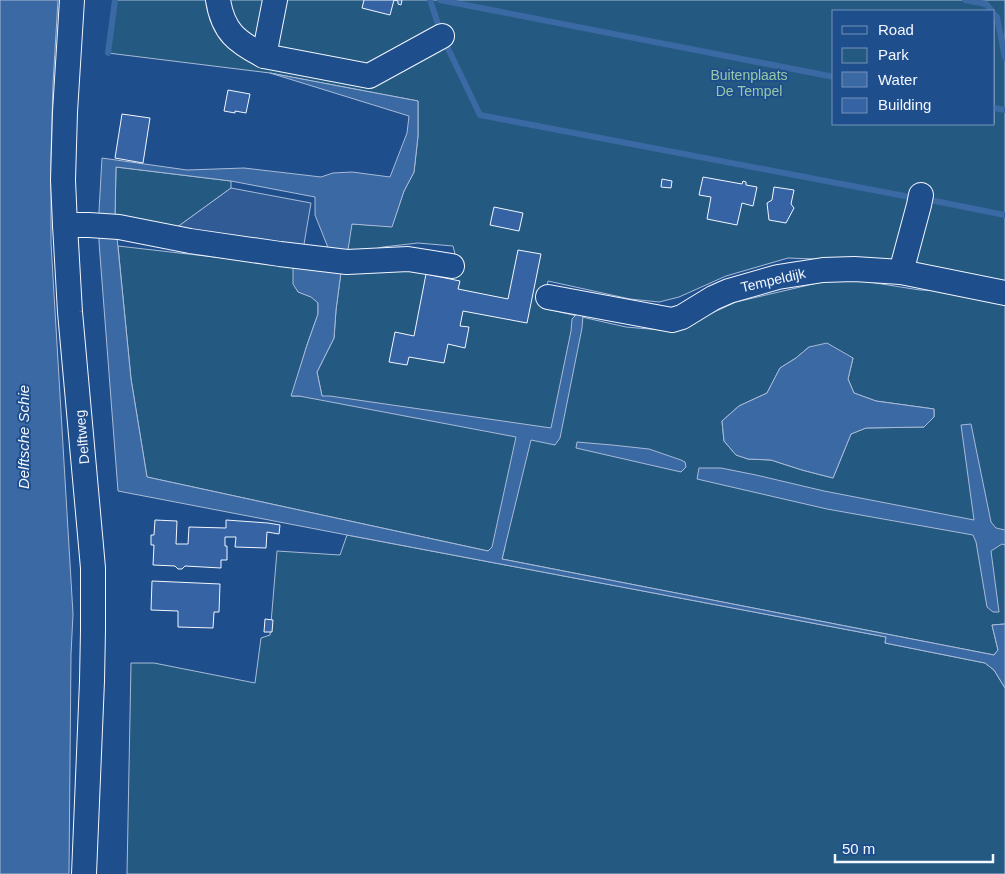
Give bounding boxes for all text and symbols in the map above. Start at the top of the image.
legend [832,10,995,125]
text: Road [878,21,914,38]
text: Park [878,46,909,63]
park label: Buitenplaats De Tempel [710,67,788,99]
text: Water [878,71,917,88]
text: Building [878,96,931,113]
street label: Tempeldijk [739,265,808,295]
water label: Delftsche Schie [15,385,32,489]
street label: Delftweg [72,409,92,465]
scale bar [835,832,992,864]
text: 50 m [842,840,875,857]

